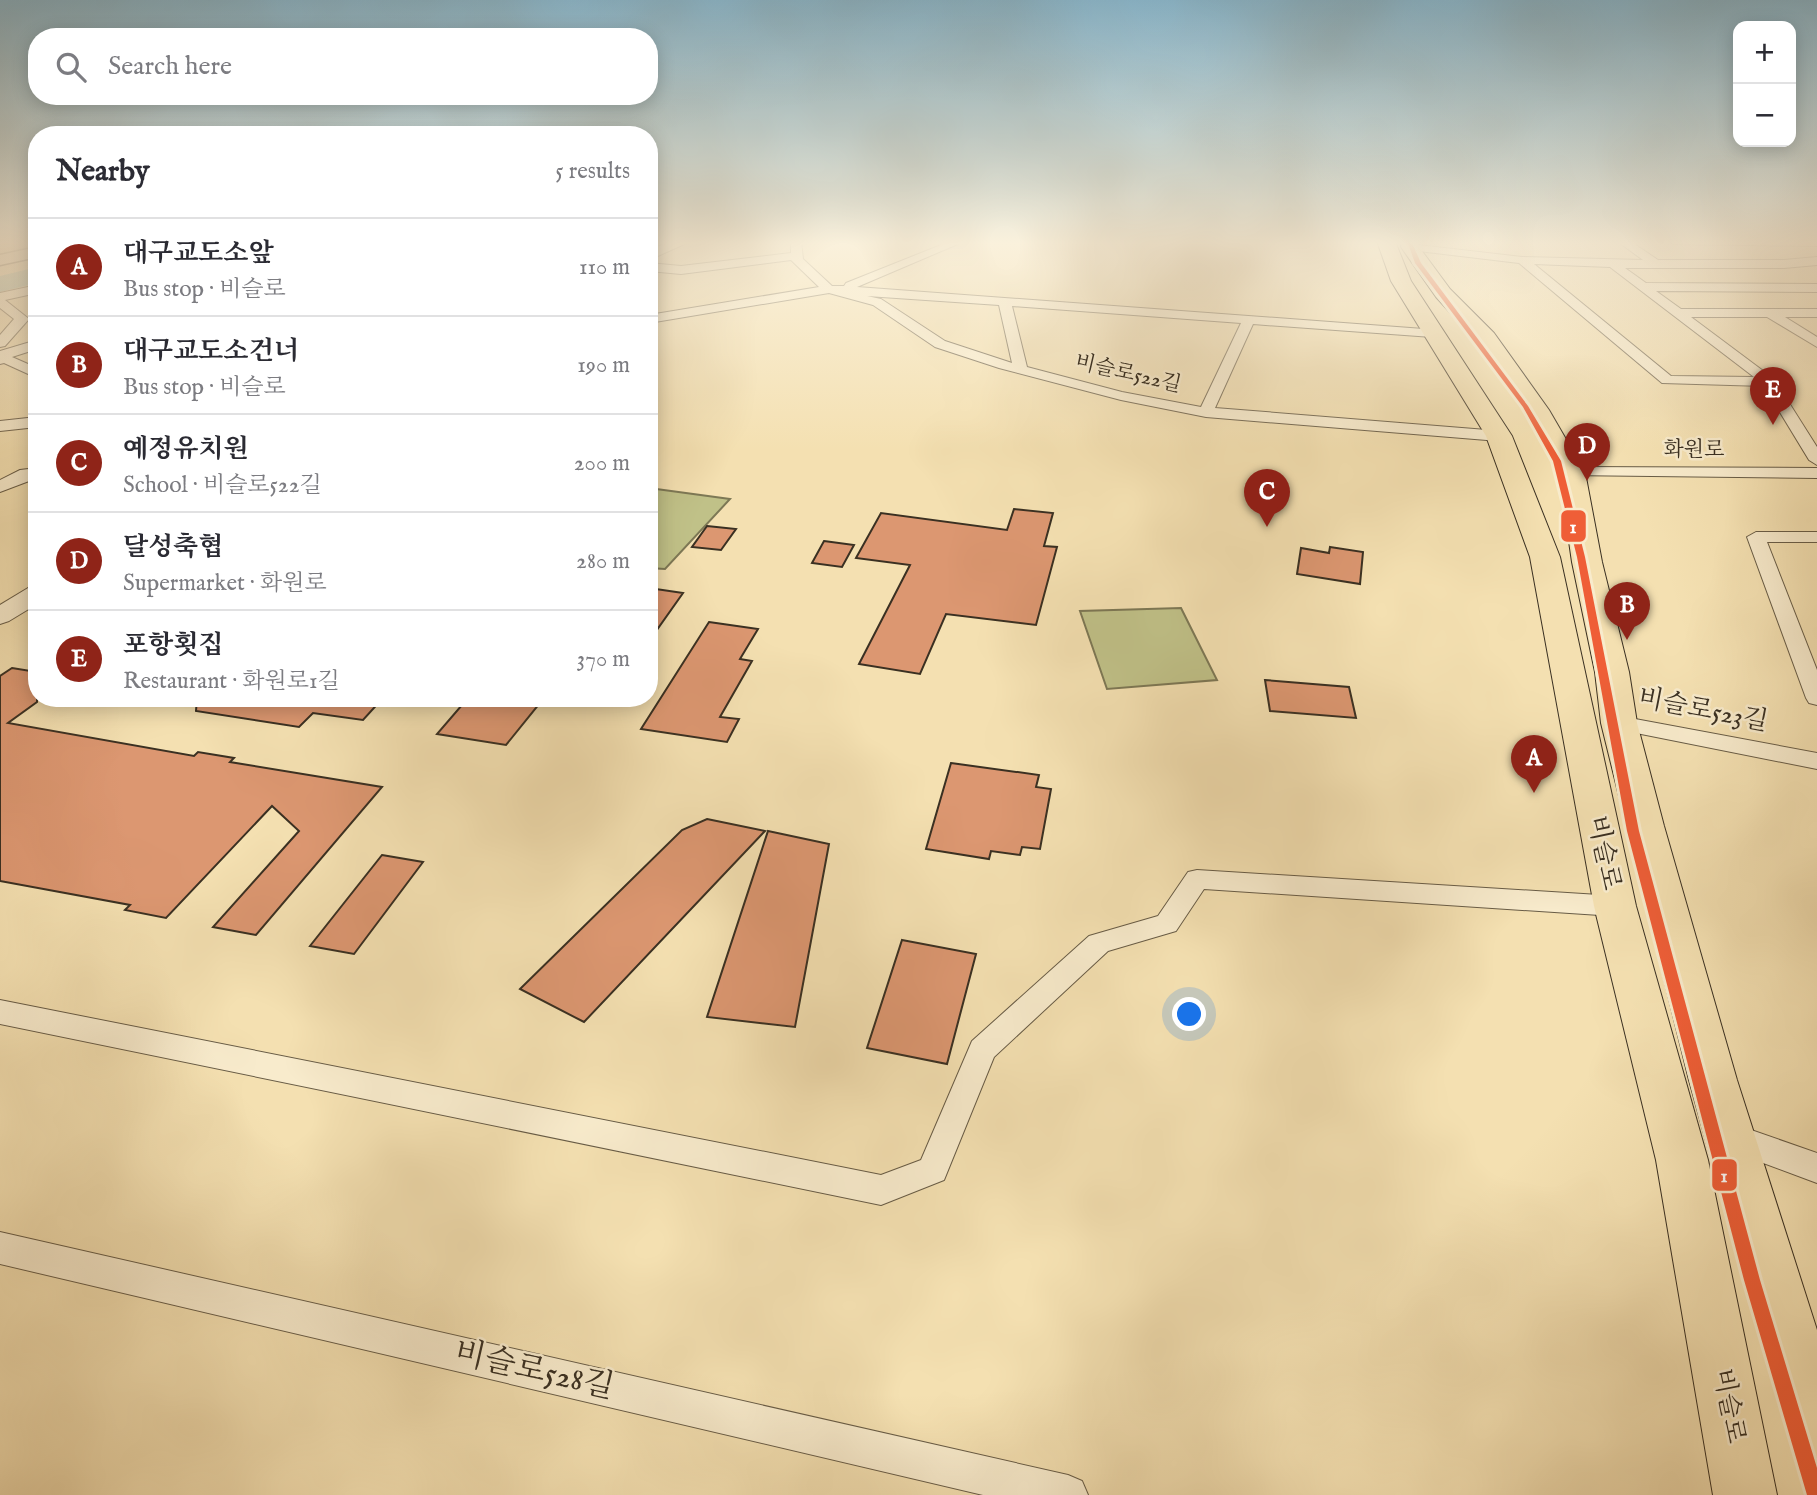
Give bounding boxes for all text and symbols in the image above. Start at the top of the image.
map controls [1733,21,1796,147]
button: + [1733,21,1796,84]
search box [28,28,658,105]
icon: search [52,48,90,86]
text: Search here [108,50,232,83]
button: − [1733,84,1796,147]
text: Nearby [56,153,149,191]
text: 5 results [555,157,630,186]
text: 대구교도소앞 [123,237,274,270]
text: A [71,253,87,282]
text: 110 m [579,253,630,282]
text: Bus stop · 비슬로 [123,275,286,304]
text: 대구교도소건너 [123,335,299,368]
street label: 비슬로522길 [1072,349,1184,399]
text: B [71,351,87,380]
text: 190 m [577,351,630,380]
pin: E [1750,367,1796,425]
text: Bus stop · 비슬로 [123,373,286,402]
pin: D [1564,423,1610,481]
text: 예정유치원 [123,433,249,466]
street label: 화원로 [1664,437,1724,464]
text: C [71,449,87,478]
text: 200 m [574,449,630,478]
pin: C [1244,469,1290,527]
text: School · 비슬로522길 [123,471,322,500]
line badge: 1 [1560,509,1587,543]
text: 1 [1569,516,1577,540]
text: 달성축협 [123,531,223,564]
text: D [70,547,88,576]
text: 280 m [576,547,630,576]
text: Supermarket · 화원로 [123,569,327,598]
pin: B [1604,582,1650,640]
text: 포항횟집 [123,629,223,662]
text: E [71,645,87,674]
text: 370 m [577,645,630,674]
text: Restaurant · 화원로1길 [123,667,340,696]
street label: 비슬로523길 [1635,681,1771,739]
pin: A [1511,735,1557,793]
street label: 비슬로 [1580,813,1628,893]
your location [1172,997,1206,1031]
line badge: 1 [1711,1158,1738,1192]
text: 1 [1720,1165,1728,1189]
street label: 비슬로528길 [450,1333,618,1409]
street label: 비슬로 [1706,1366,1752,1446]

